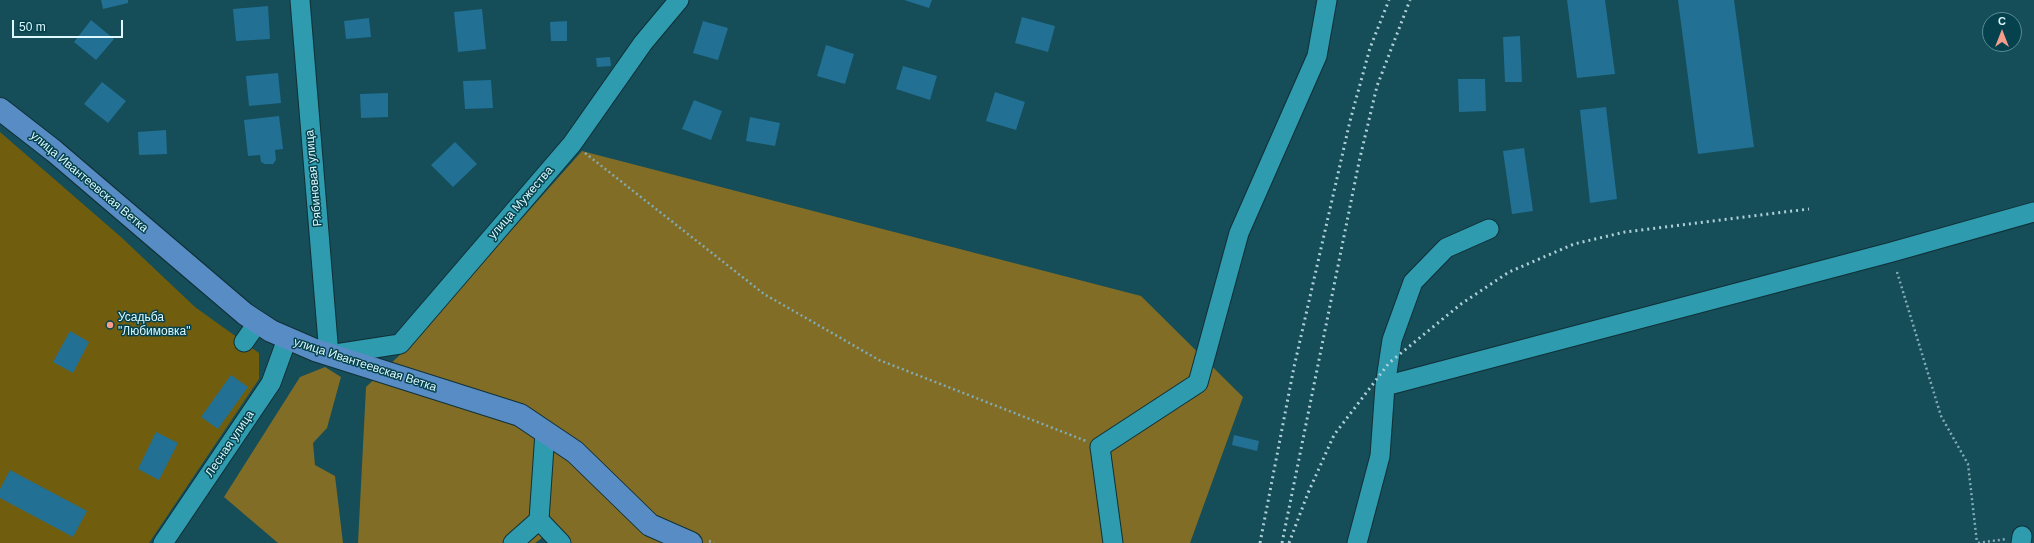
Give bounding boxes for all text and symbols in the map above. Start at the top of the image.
scale bar [14,12,125,38]
north arrow [1982,12,2022,52]
text: С [1998,15,2006,27]
text: 50 m [19,20,46,34]
street label: улица Ивантеевская Ветка [27,128,151,236]
street label: Рябиновая улица [303,129,325,227]
street label: улица Мужества [485,164,557,242]
place label: Усадьба "Любимовка" [118,311,190,339]
marker: Усадьба "Любимовка" [105,320,115,330]
street label: улица Ивантеевская Ветка [292,335,438,395]
street label: Лесная улица [203,408,257,480]

